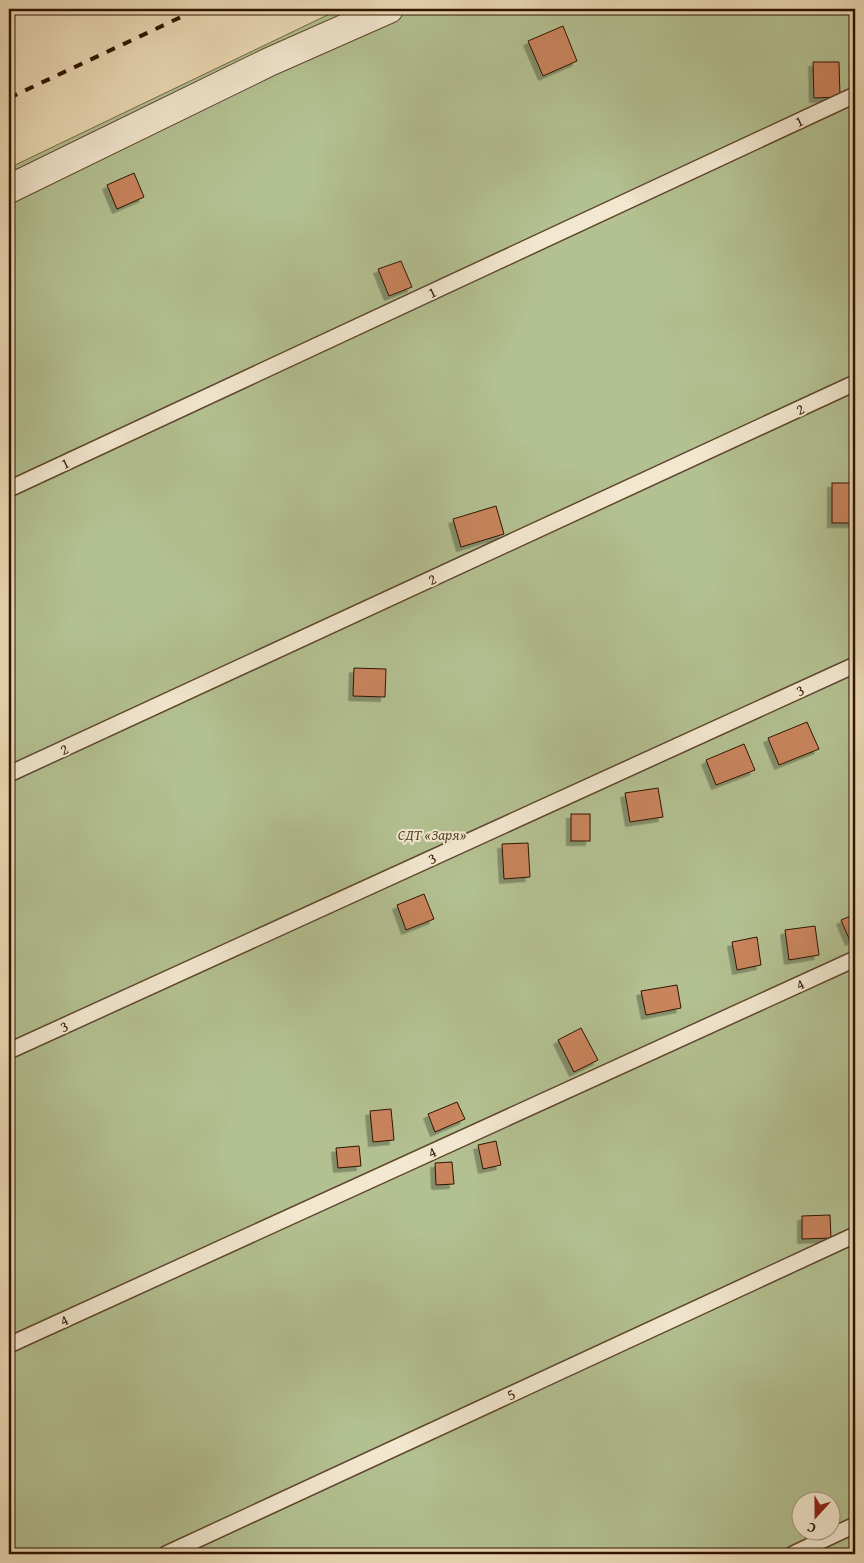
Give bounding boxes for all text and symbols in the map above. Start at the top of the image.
street label: 1 [791,110,807,132]
street label: 1 [424,281,440,303]
street label: 2 [792,398,808,420]
street label: 1 [57,452,73,474]
street label: 2 [424,568,440,590]
street label: 3 [792,679,808,701]
street label: 2 [56,738,72,760]
park label: СДТ «Заря» [398,824,467,845]
street label: 3 [424,847,440,869]
street label: 4 [792,973,808,995]
street label: 3 [56,1015,72,1037]
street label: 4 [424,1141,440,1163]
street label: 4 [56,1309,72,1331]
street label: 5 [503,1383,519,1405]
north arrow [792,1490,842,1540]
text: С [804,1517,819,1539]

